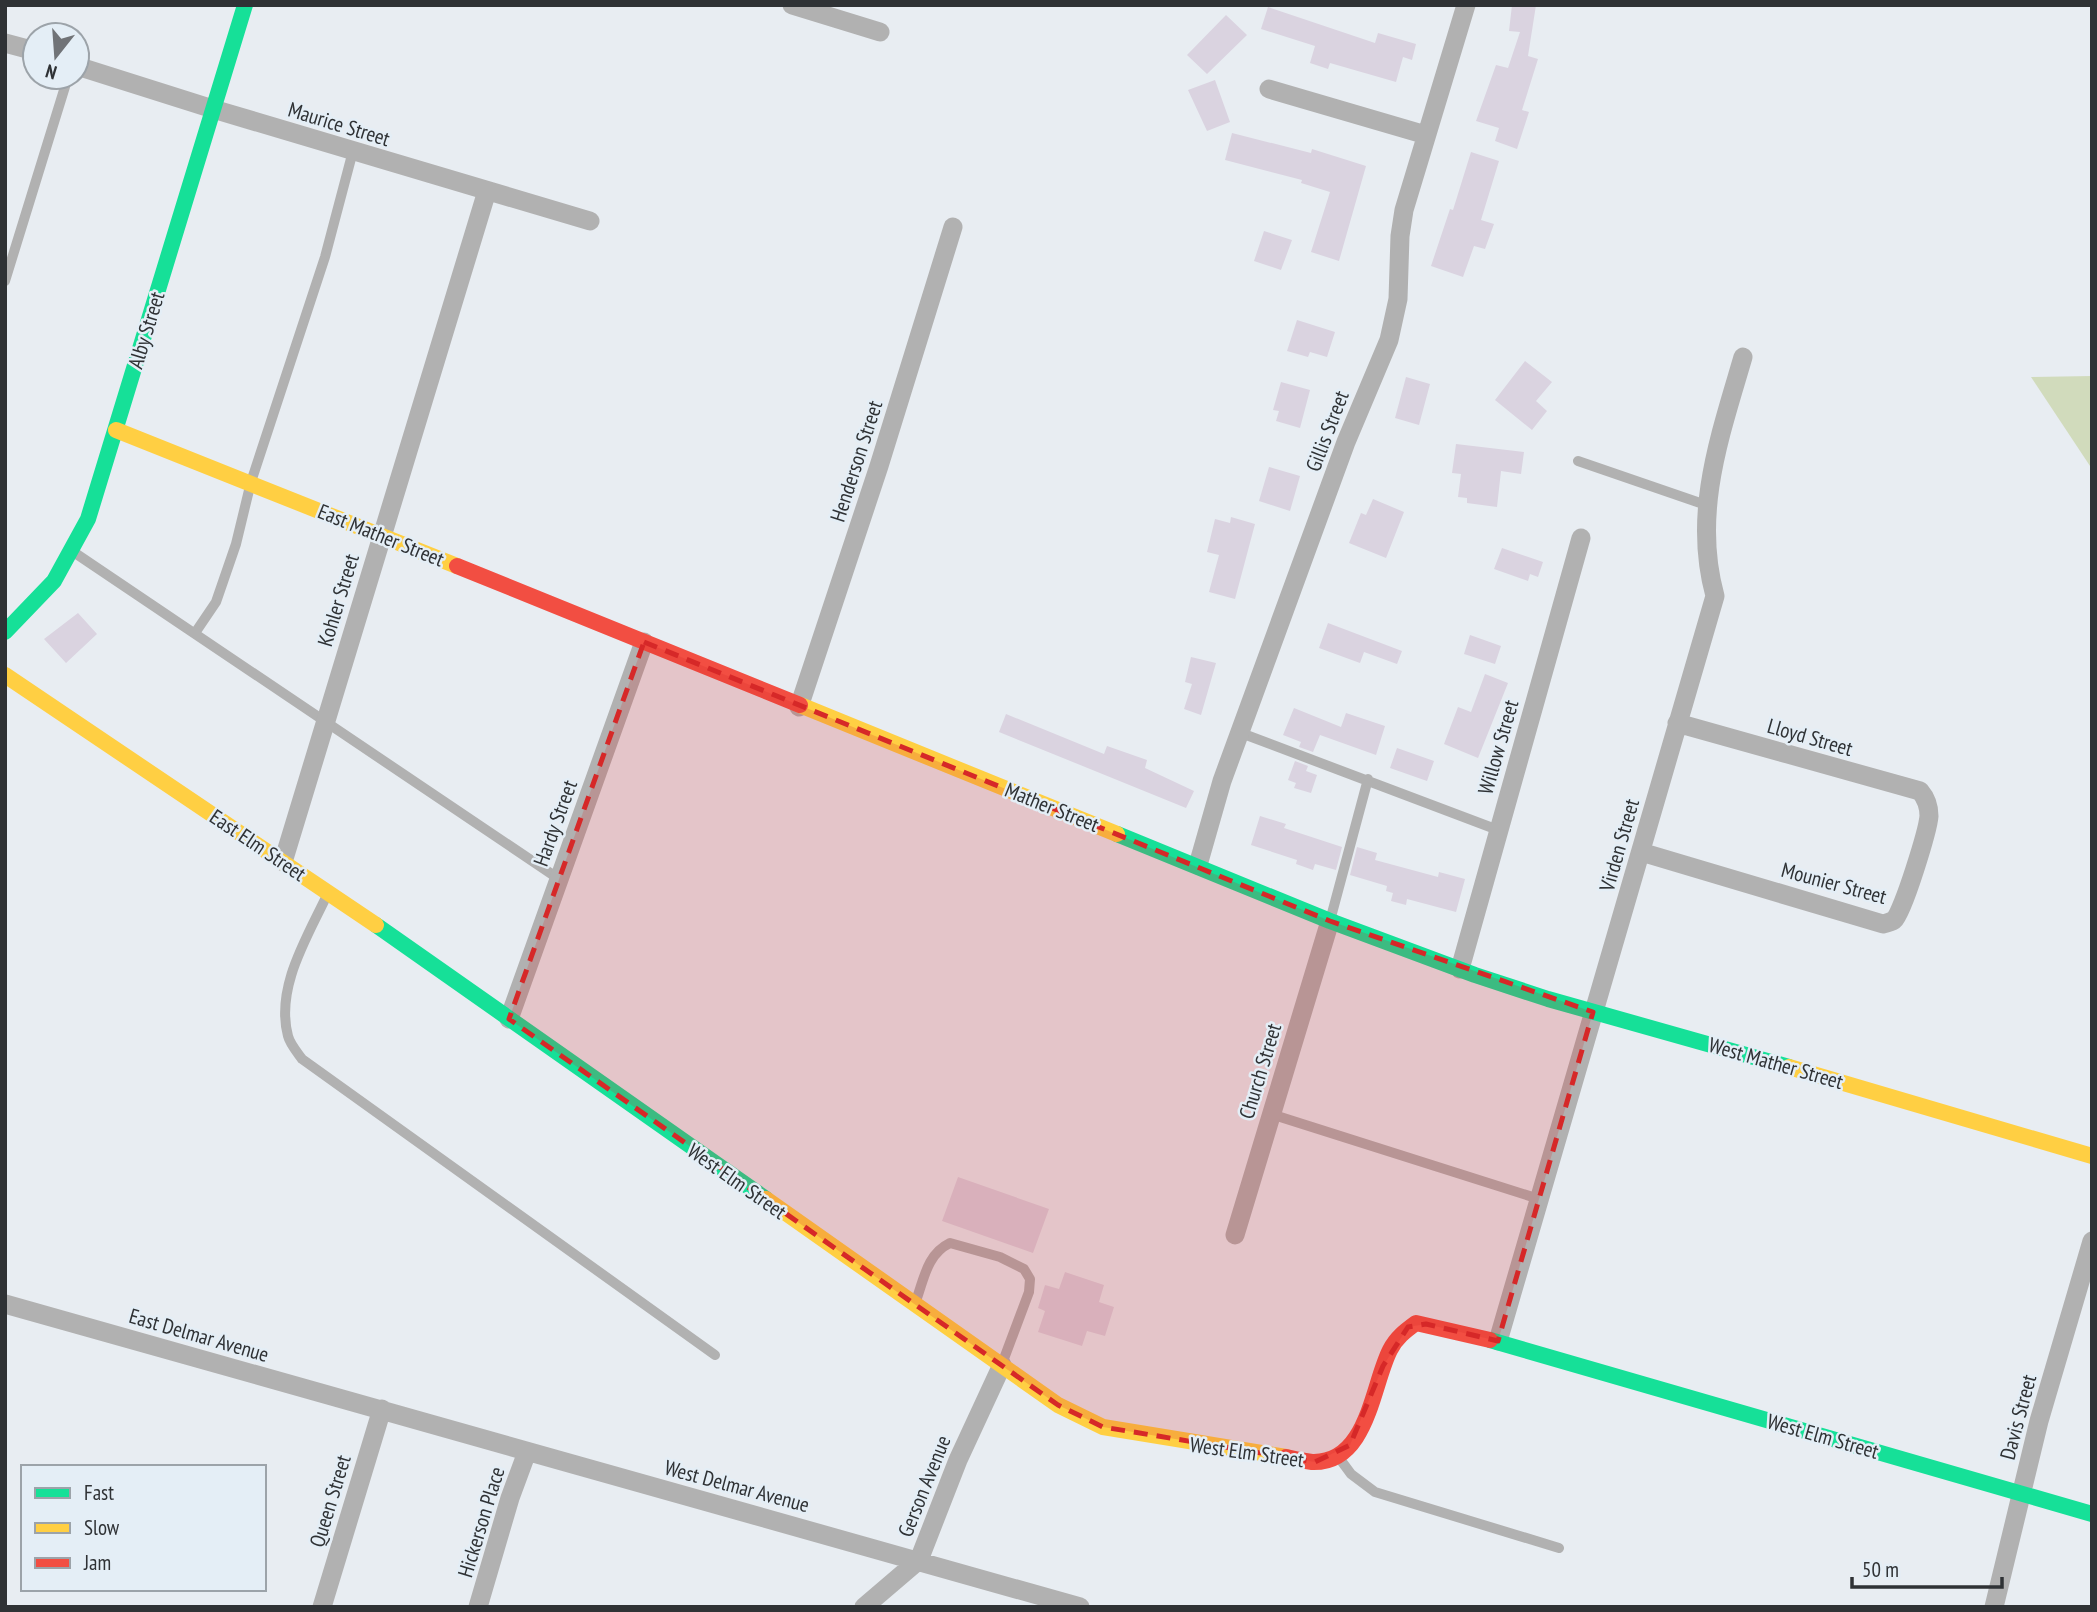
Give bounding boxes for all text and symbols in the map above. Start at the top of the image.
north arrow [21,21,91,91]
text: N [43,59,59,85]
street label: Maurice Street [285,96,393,152]
street label: Alby Street [122,288,171,372]
street label: Gillis Street [1299,387,1355,475]
street label: Henderson Street [824,397,888,525]
street label: East Mather Street [314,497,448,573]
street label: Kohler Street [311,550,365,649]
street label: Willow Street [1472,696,1524,797]
street label: Lloyd Street [1764,712,1856,762]
street label: Hardy Street [527,776,583,870]
street label: Mather Street [1001,776,1103,838]
street label: Virden Street [1593,795,1645,895]
street label: East Elm Street [205,803,311,887]
street label: Mounier Street [1778,856,1890,910]
street label: Church Street [1233,1020,1287,1122]
street label: West Mather Street [1706,1031,1846,1095]
street label: West Elm Street [682,1137,792,1225]
street label: East Delmar Avenue [126,1302,272,1368]
street label: Davis Street [1994,1371,2042,1463]
street label: West Elm Street [1764,1407,1882,1465]
street label: Gerson Avenue [891,1431,957,1541]
street label: West Elm Street [1188,1431,1306,1473]
street label: Queen Street [303,1451,357,1550]
street label: West Delmar Avenue [662,1454,812,1518]
street label: Hickerson Place [451,1464,511,1580]
legend [21,1465,266,1591]
text: Fast [84,1479,114,1506]
text: Slow [84,1514,120,1541]
scale bar [1852,1546,2002,1590]
text: Jam [83,1549,111,1576]
text: 50 m [1862,1556,1899,1583]

